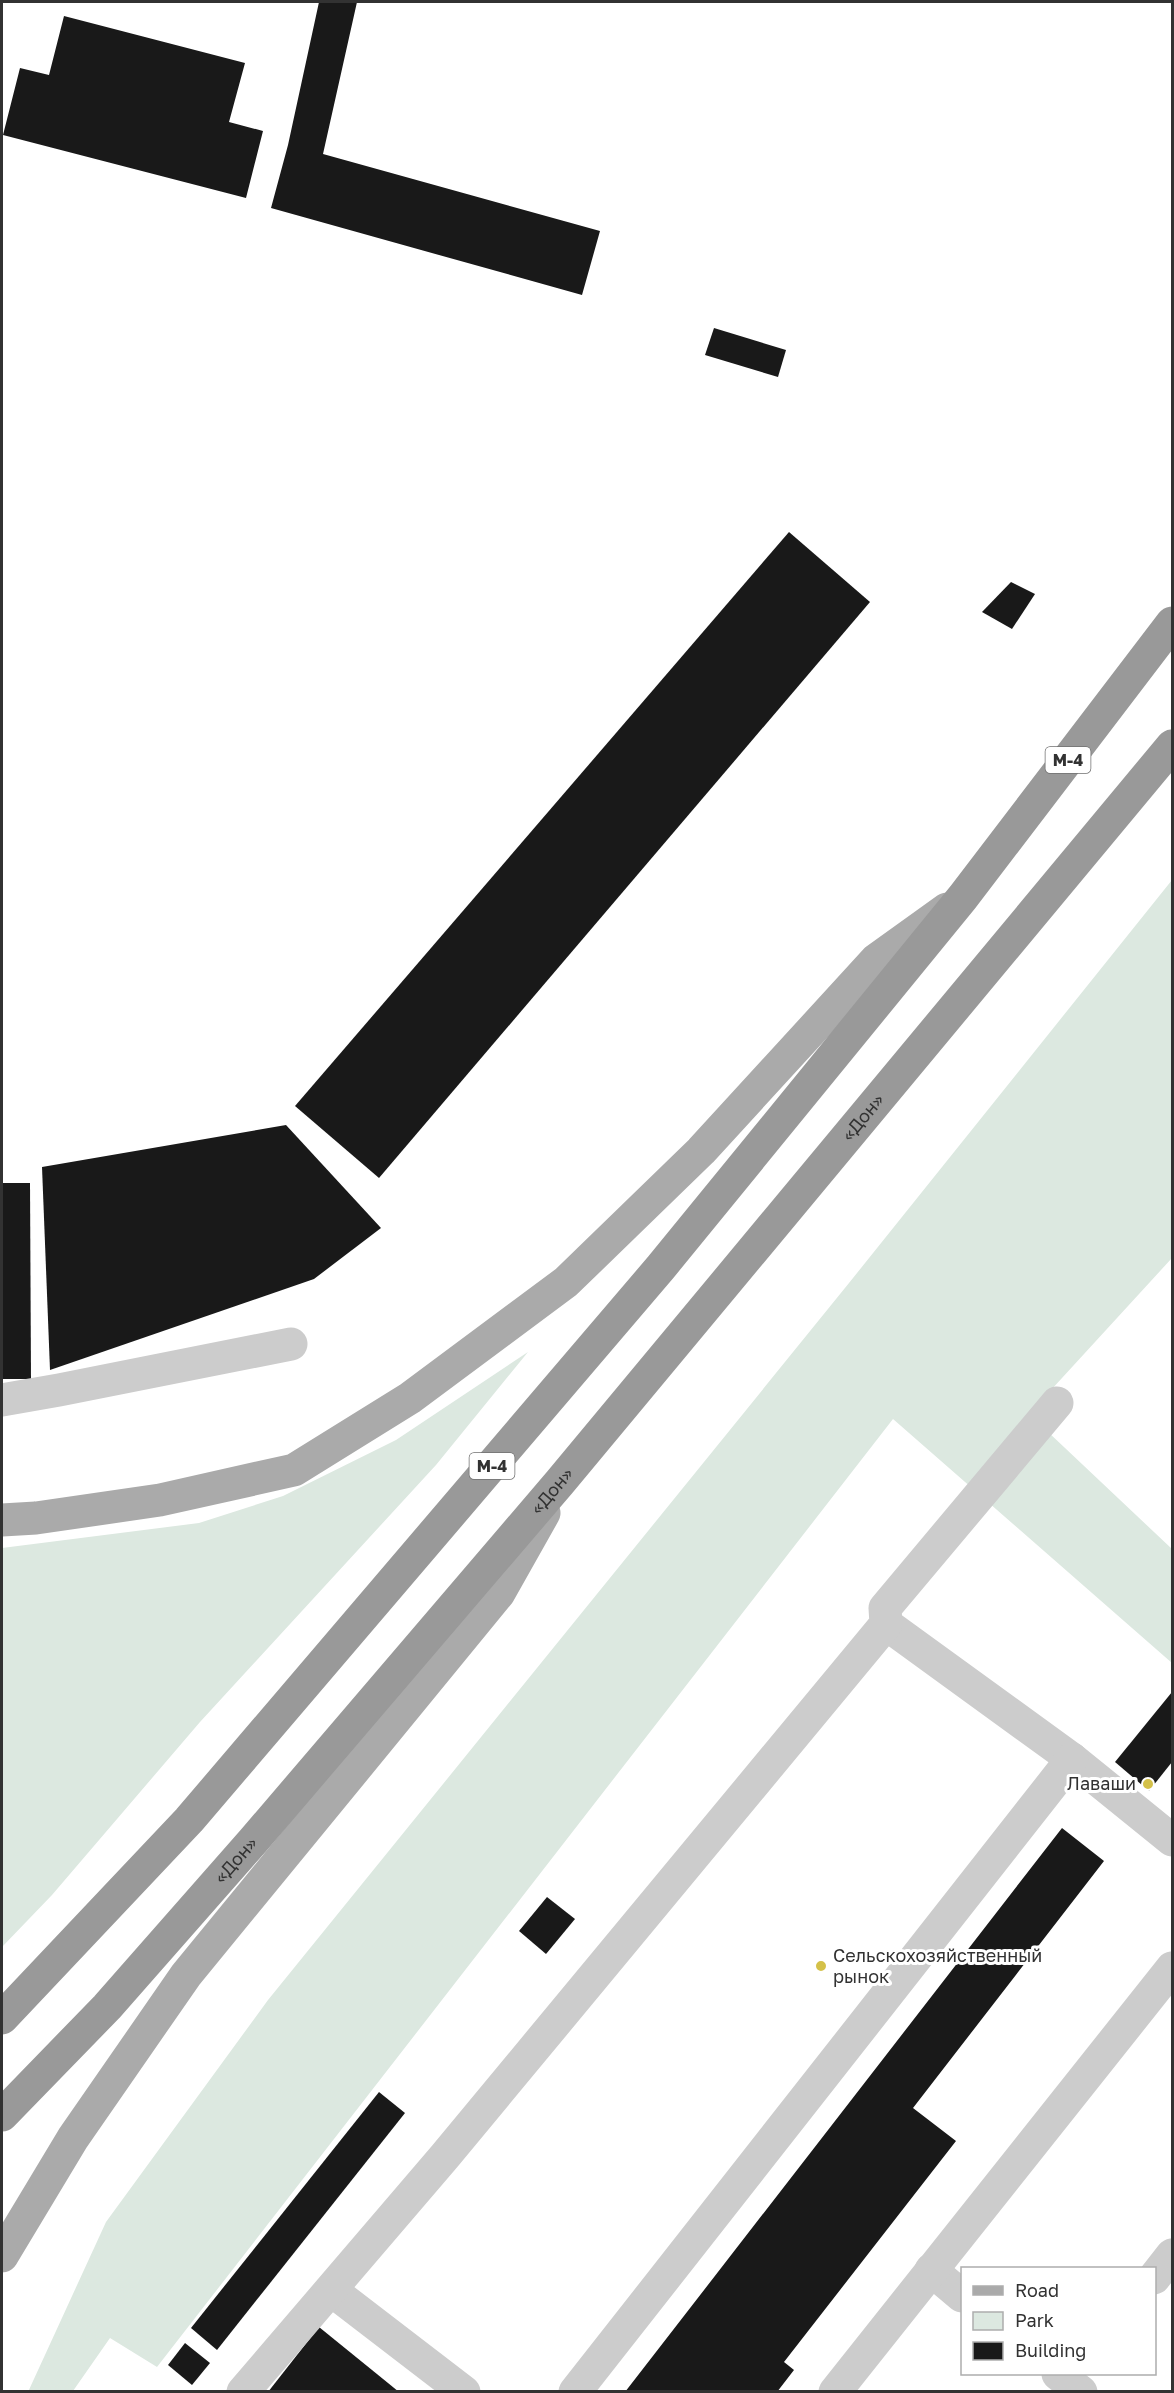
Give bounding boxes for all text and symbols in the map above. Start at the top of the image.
road number: М-4 [1046,747,1090,773]
street label: «Дон» [836,1089,888,1145]
road number: М-4 [470,1453,514,1479]
street label: «Дон» [525,1463,577,1518]
place label: Лаваши [1067,1772,1136,1794]
marker: Лаваши [1141,1777,1155,1791]
street label: «Дон» [209,1832,262,1887]
place label: Сельскохозяйственный рынок [833,1944,1042,1987]
marker: Сельскохозяйственный рынок [814,1959,828,1973]
legend [961,2267,1156,2375]
text: Road [1015,2279,1059,2301]
text: Park [1015,2309,1054,2331]
text: Building [1015,2339,1086,2361]

